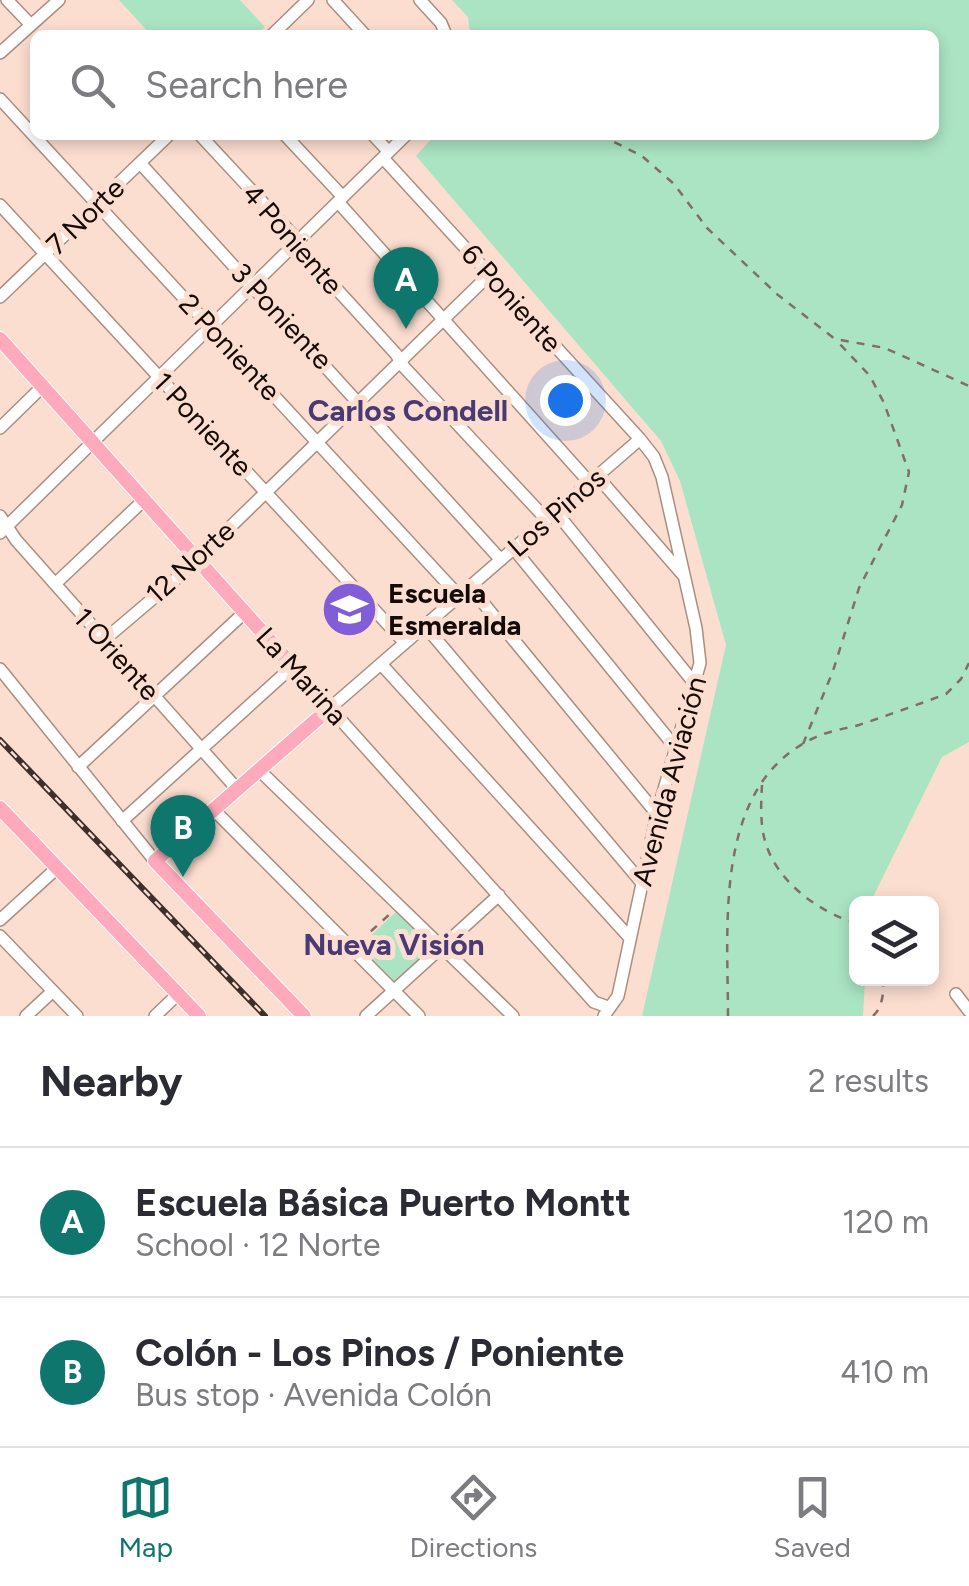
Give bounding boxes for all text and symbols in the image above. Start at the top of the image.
search box [30,30,939,140]
icon: search [65,58,120,113]
text: Search here [145,62,348,108]
street label: 7 Norte [39,171,131,261]
street label: 4 Poniente [236,177,350,301]
street label: 6 Poniente [455,237,569,359]
pin: A [374,246,438,329]
street label: 3 Poniente [224,256,340,376]
street label: 2 Poniente [172,287,288,407]
street label: 1 Poniente [146,365,260,483]
your location [540,375,591,426]
district label: Carlos Condell [308,392,508,429]
street label: Los Pinos [500,460,612,564]
street label: 12 Norte [139,513,241,611]
place label: Escuela Esmeralda [388,576,521,642]
school or university icon: Escuela Esmeralda [319,579,379,639]
street label: 1 Oriente [67,601,167,707]
street label: La Marina [249,620,355,732]
street label: Avenida Aviación [625,673,713,889]
pin: B [150,794,216,877]
map controls [849,896,939,986]
button: layers [849,896,939,986]
district label: Nueva Visión [303,926,485,963]
text: Nearby [40,1056,182,1107]
text: 2 results [808,1062,929,1100]
text: Escuela Básica Puerto Montt [135,1180,631,1226]
text: A [61,1203,84,1241]
text: 120 m [842,1203,929,1241]
text: School · 12 Norte [135,1226,381,1264]
text: Colón - Los Pinos / Poniente [135,1330,624,1376]
text: B [63,1353,82,1391]
text: 410 m [840,1353,929,1391]
text: Bus stop · Avenida Colón [135,1376,492,1414]
tab: Map [118,1470,173,1564]
tab: Directions [410,1470,537,1564]
tab: Saved [774,1470,851,1564]

